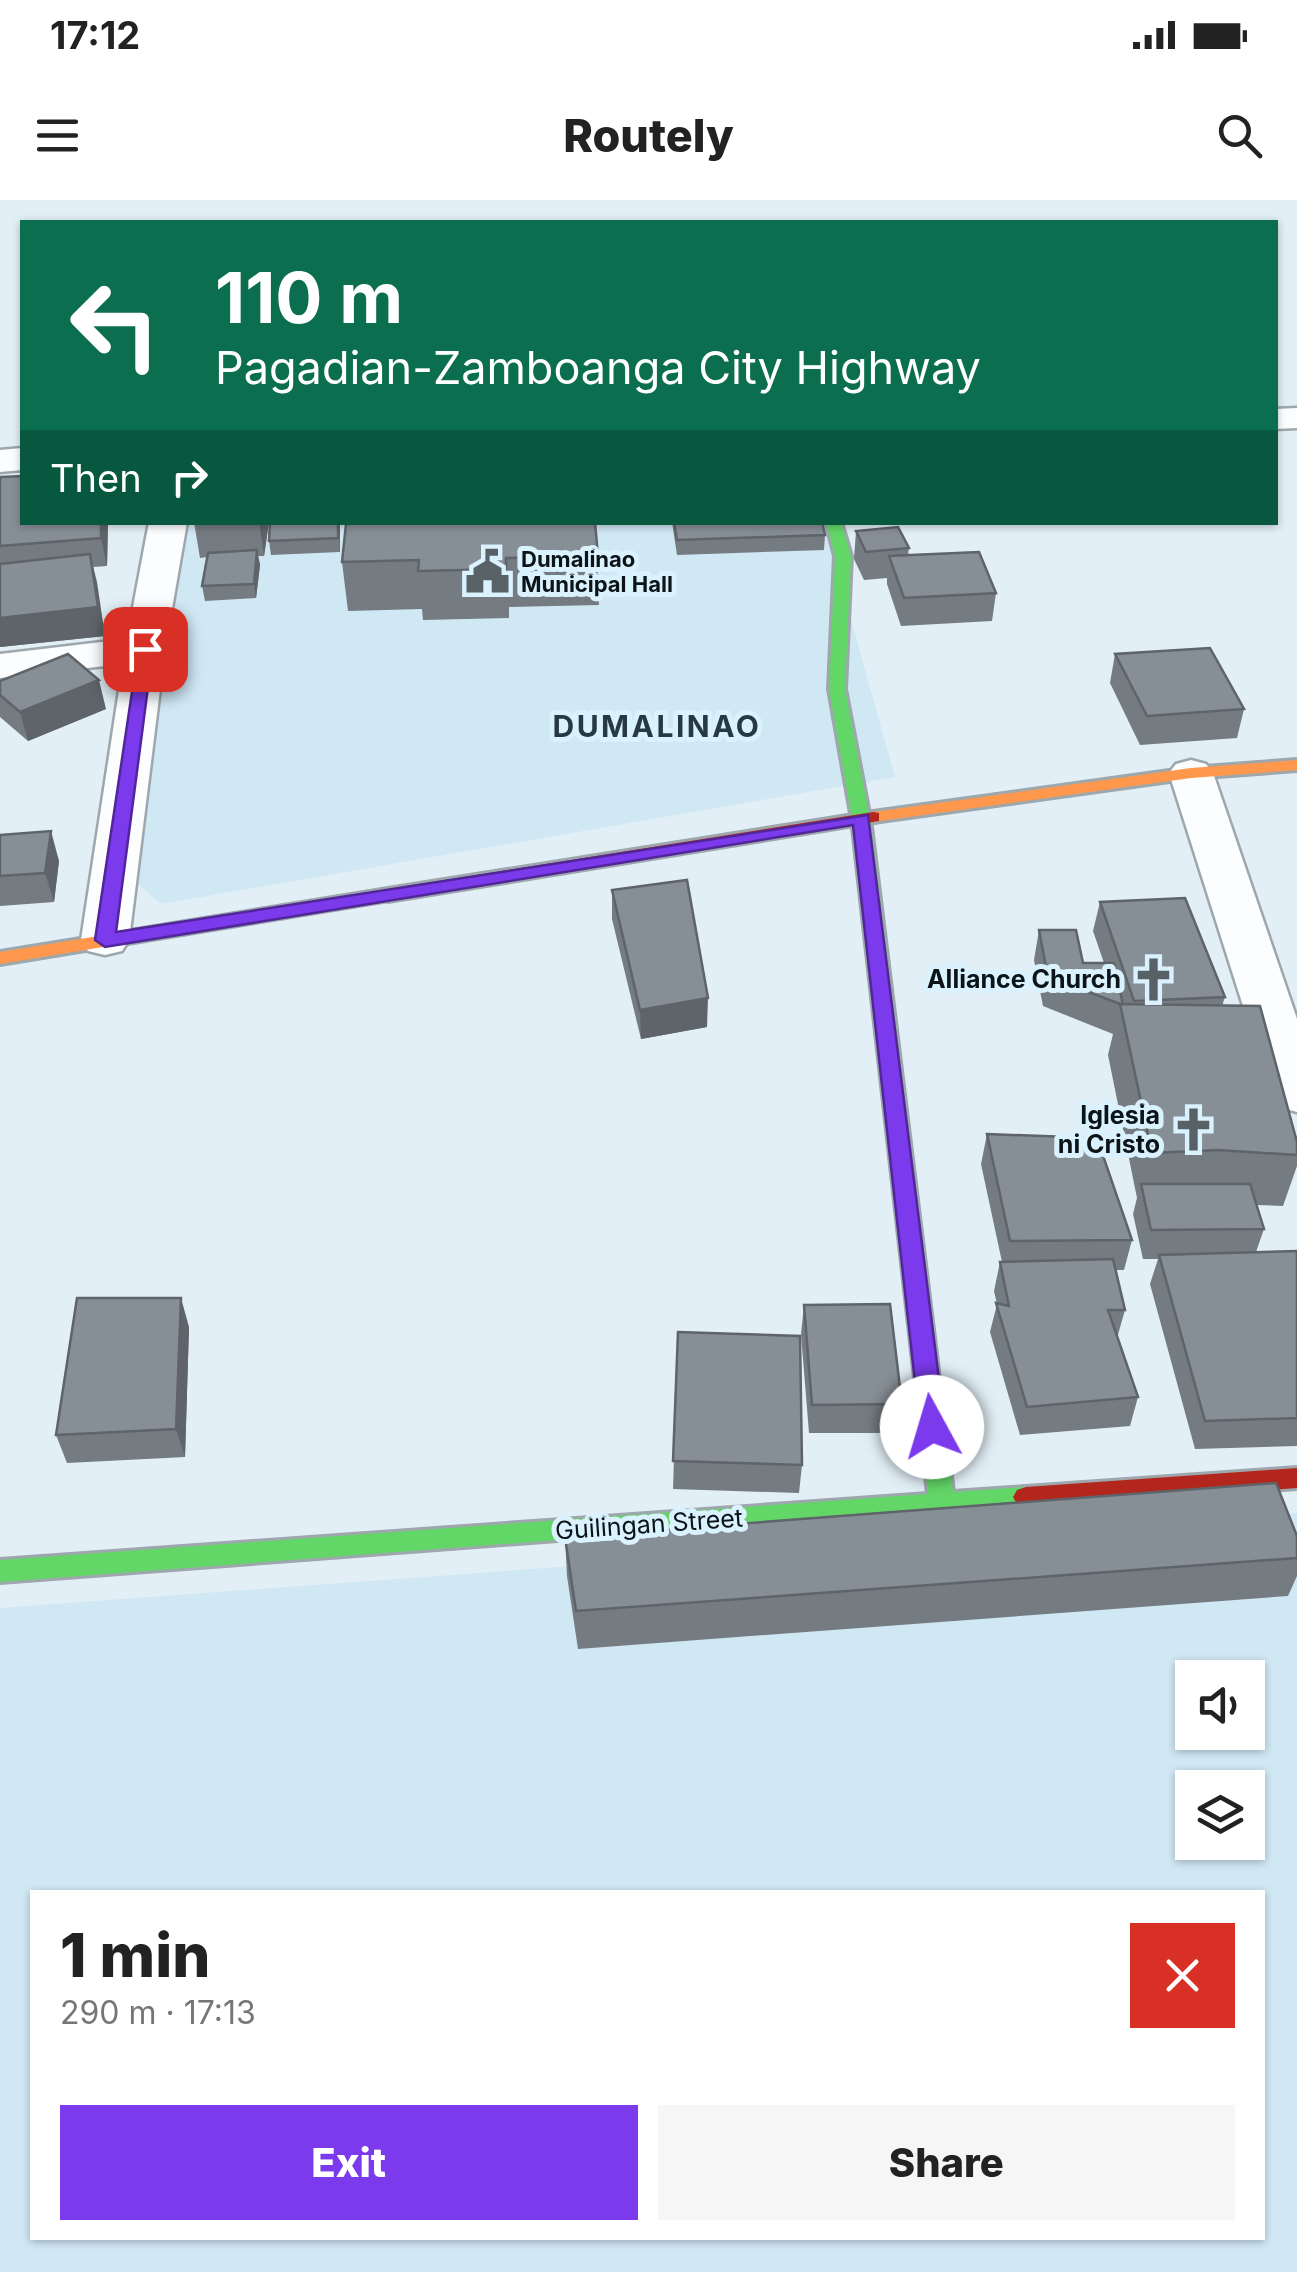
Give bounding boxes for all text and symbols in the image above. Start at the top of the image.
text: 17:12 [50,12,140,58]
icon: menu [30,108,85,163]
text: Routely [563,108,734,163]
icon: search [1212,108,1267,163]
text: 110 m [215,255,403,340]
icon: left [50,260,180,390]
text: Pagadian-Zamboanga City Highway [215,340,981,395]
icon: right [162,450,217,505]
text: Then [50,455,142,501]
place label: Dumalinao Municipal Hall [521,546,673,597]
public building icon: Dumalinao Municipal Hall [464,548,512,596]
pin [103,607,188,692]
icon: arrive [118,622,173,677]
district label: DUMALINAO [553,708,761,744]
church icon: Alliance Church [1130,955,1178,1003]
place label: Alliance Church [927,964,1121,994]
place label: Iglesia ni Cristo [1058,1100,1160,1159]
church icon: Iglesia ni Cristo [1169,1105,1217,1153]
position arrow [880,1375,984,1479]
street label: Guilingan Street [554,1502,744,1546]
map controls [1175,1660,1265,1860]
button: sound [1175,1660,1265,1750]
button: layers [1175,1770,1265,1860]
text: 1 min [60,1919,210,1991]
button: close [1130,1923,1235,2028]
text: 290 m · 17:13 [60,1993,256,2032]
button: Exit [60,2105,638,2220]
button: Share [658,2105,1235,2220]

